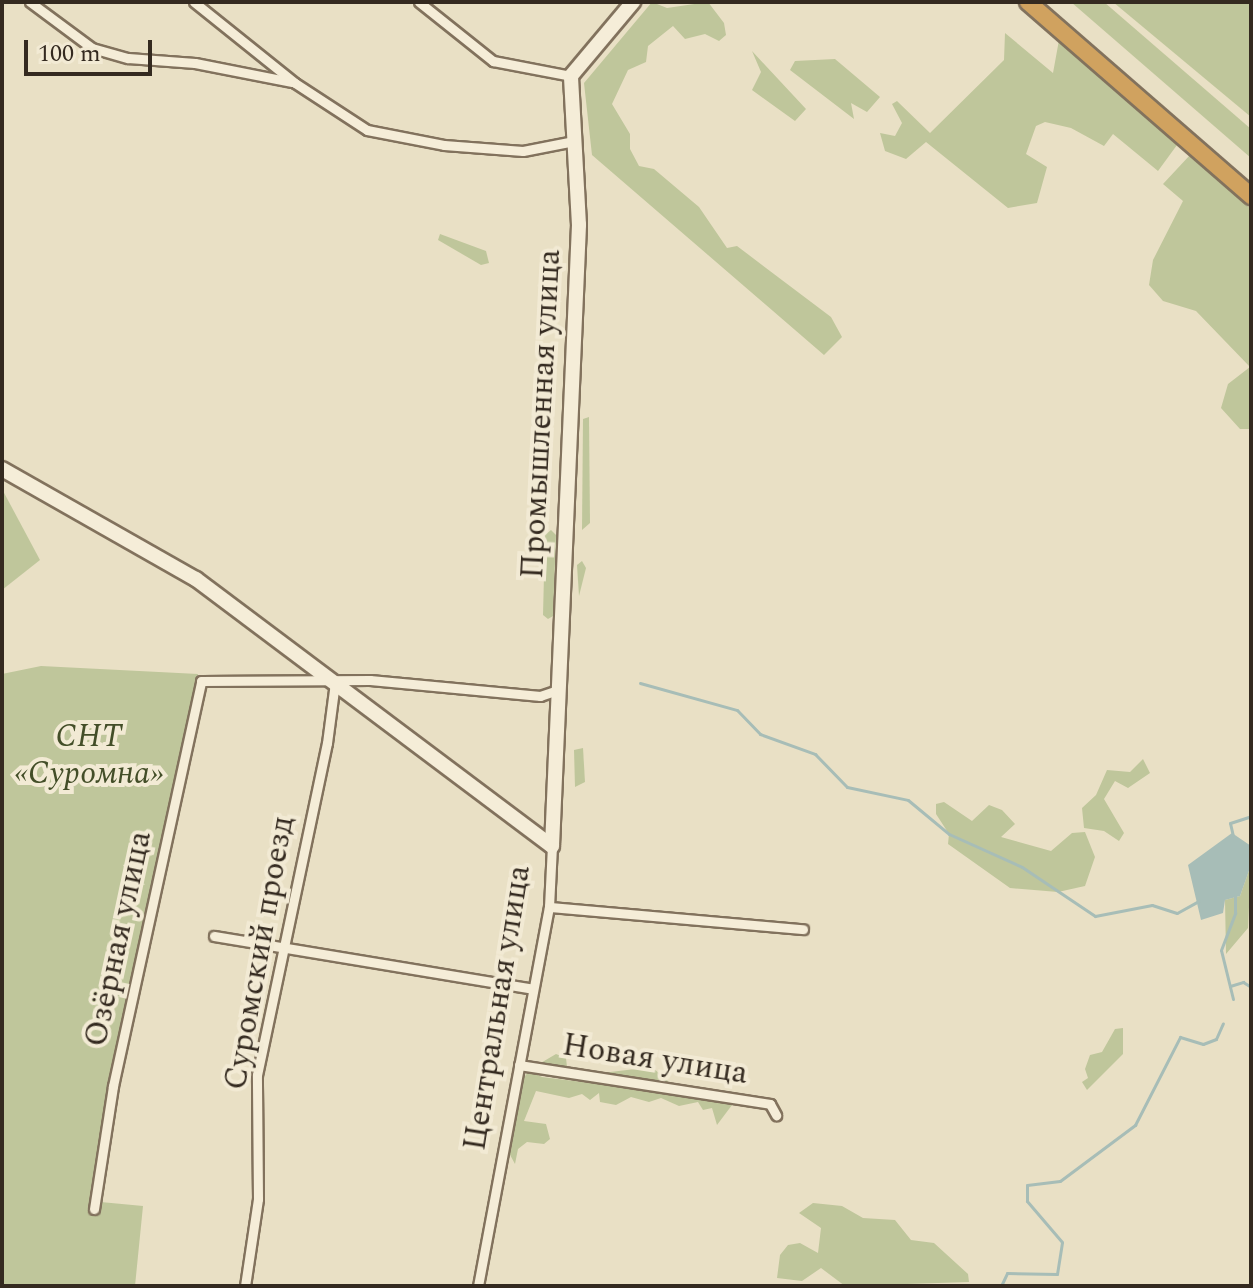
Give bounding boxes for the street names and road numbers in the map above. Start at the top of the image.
street label: Промышленная улица [514,248,570,580]
street label: Суромский проезд [217,813,303,1093]
street label: Озёрная улица [77,828,161,1050]
street label: Центральная улица [456,863,540,1153]
street label: Новая улица [560,1026,750,1094]

